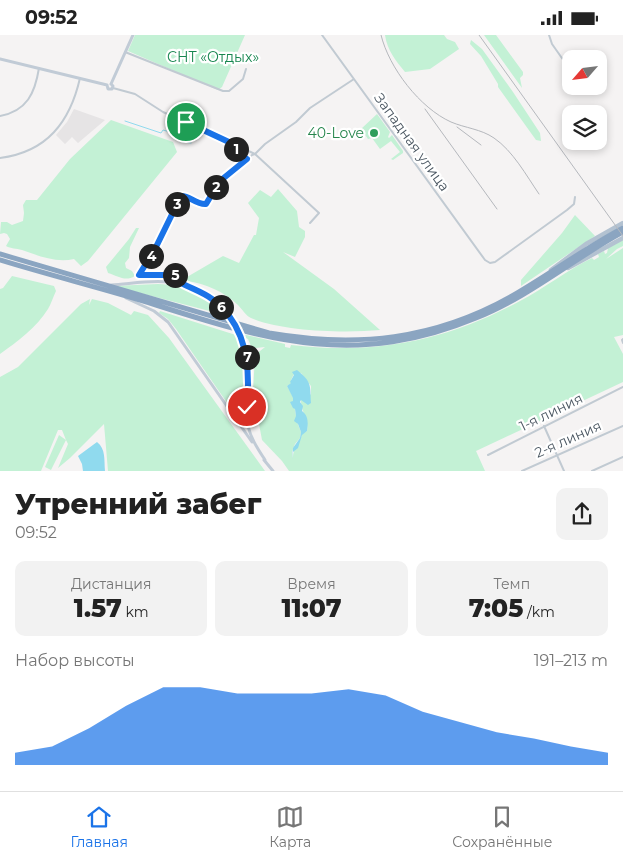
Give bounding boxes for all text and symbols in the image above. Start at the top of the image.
text: 09:52 [25,6,77,29]
park label: СНТ «Отдых» [167,48,259,66]
north arrow [562,50,608,95]
map controls [562,50,607,150]
street label: Западная улица [370,89,454,195]
pin [165,101,207,143]
button: layers [562,105,607,150]
icon: arrive [172,108,200,136]
place label: 40-Love [307,124,364,142]
marker: 40-Love [368,127,380,139]
pin: 1 [224,137,248,161]
text: 1 [234,140,239,158]
pin: 2 [204,175,228,199]
text: 2 [212,178,221,196]
pin: 3 [164,191,190,217]
text: 3 [173,195,182,213]
pin: 4 [138,243,164,269]
text: 4 [147,247,156,265]
pin: 5 [162,263,188,287]
text: 5 [171,266,180,284]
pin: 6 [208,295,234,319]
text: 6 [217,298,226,316]
pin: 7 [234,345,260,369]
text: 7 [243,348,252,366]
pin [226,386,268,428]
street label: 1-я линия [516,389,586,435]
icon: check [233,393,261,421]
street label: 2-я линия [532,416,604,462]
text: Утренний забег [15,487,261,521]
button: share [556,488,608,540]
text: 09:52 [15,523,57,542]
text: Дистанция [71,575,151,593]
text: Время [287,575,336,593]
text: Темп [494,575,530,593]
text: 1.57 [74,593,122,623]
text: 11:07 [281,593,342,623]
text: 7:05 [469,593,523,623]
text: km [122,603,149,621]
text: /km [523,603,555,621]
text: Набор высоты [15,651,135,670]
text: 191–213 m [534,651,608,670]
tab: Главная [71,803,128,851]
tab: Карта [269,803,311,851]
tab: Сохранённые [452,803,552,851]

